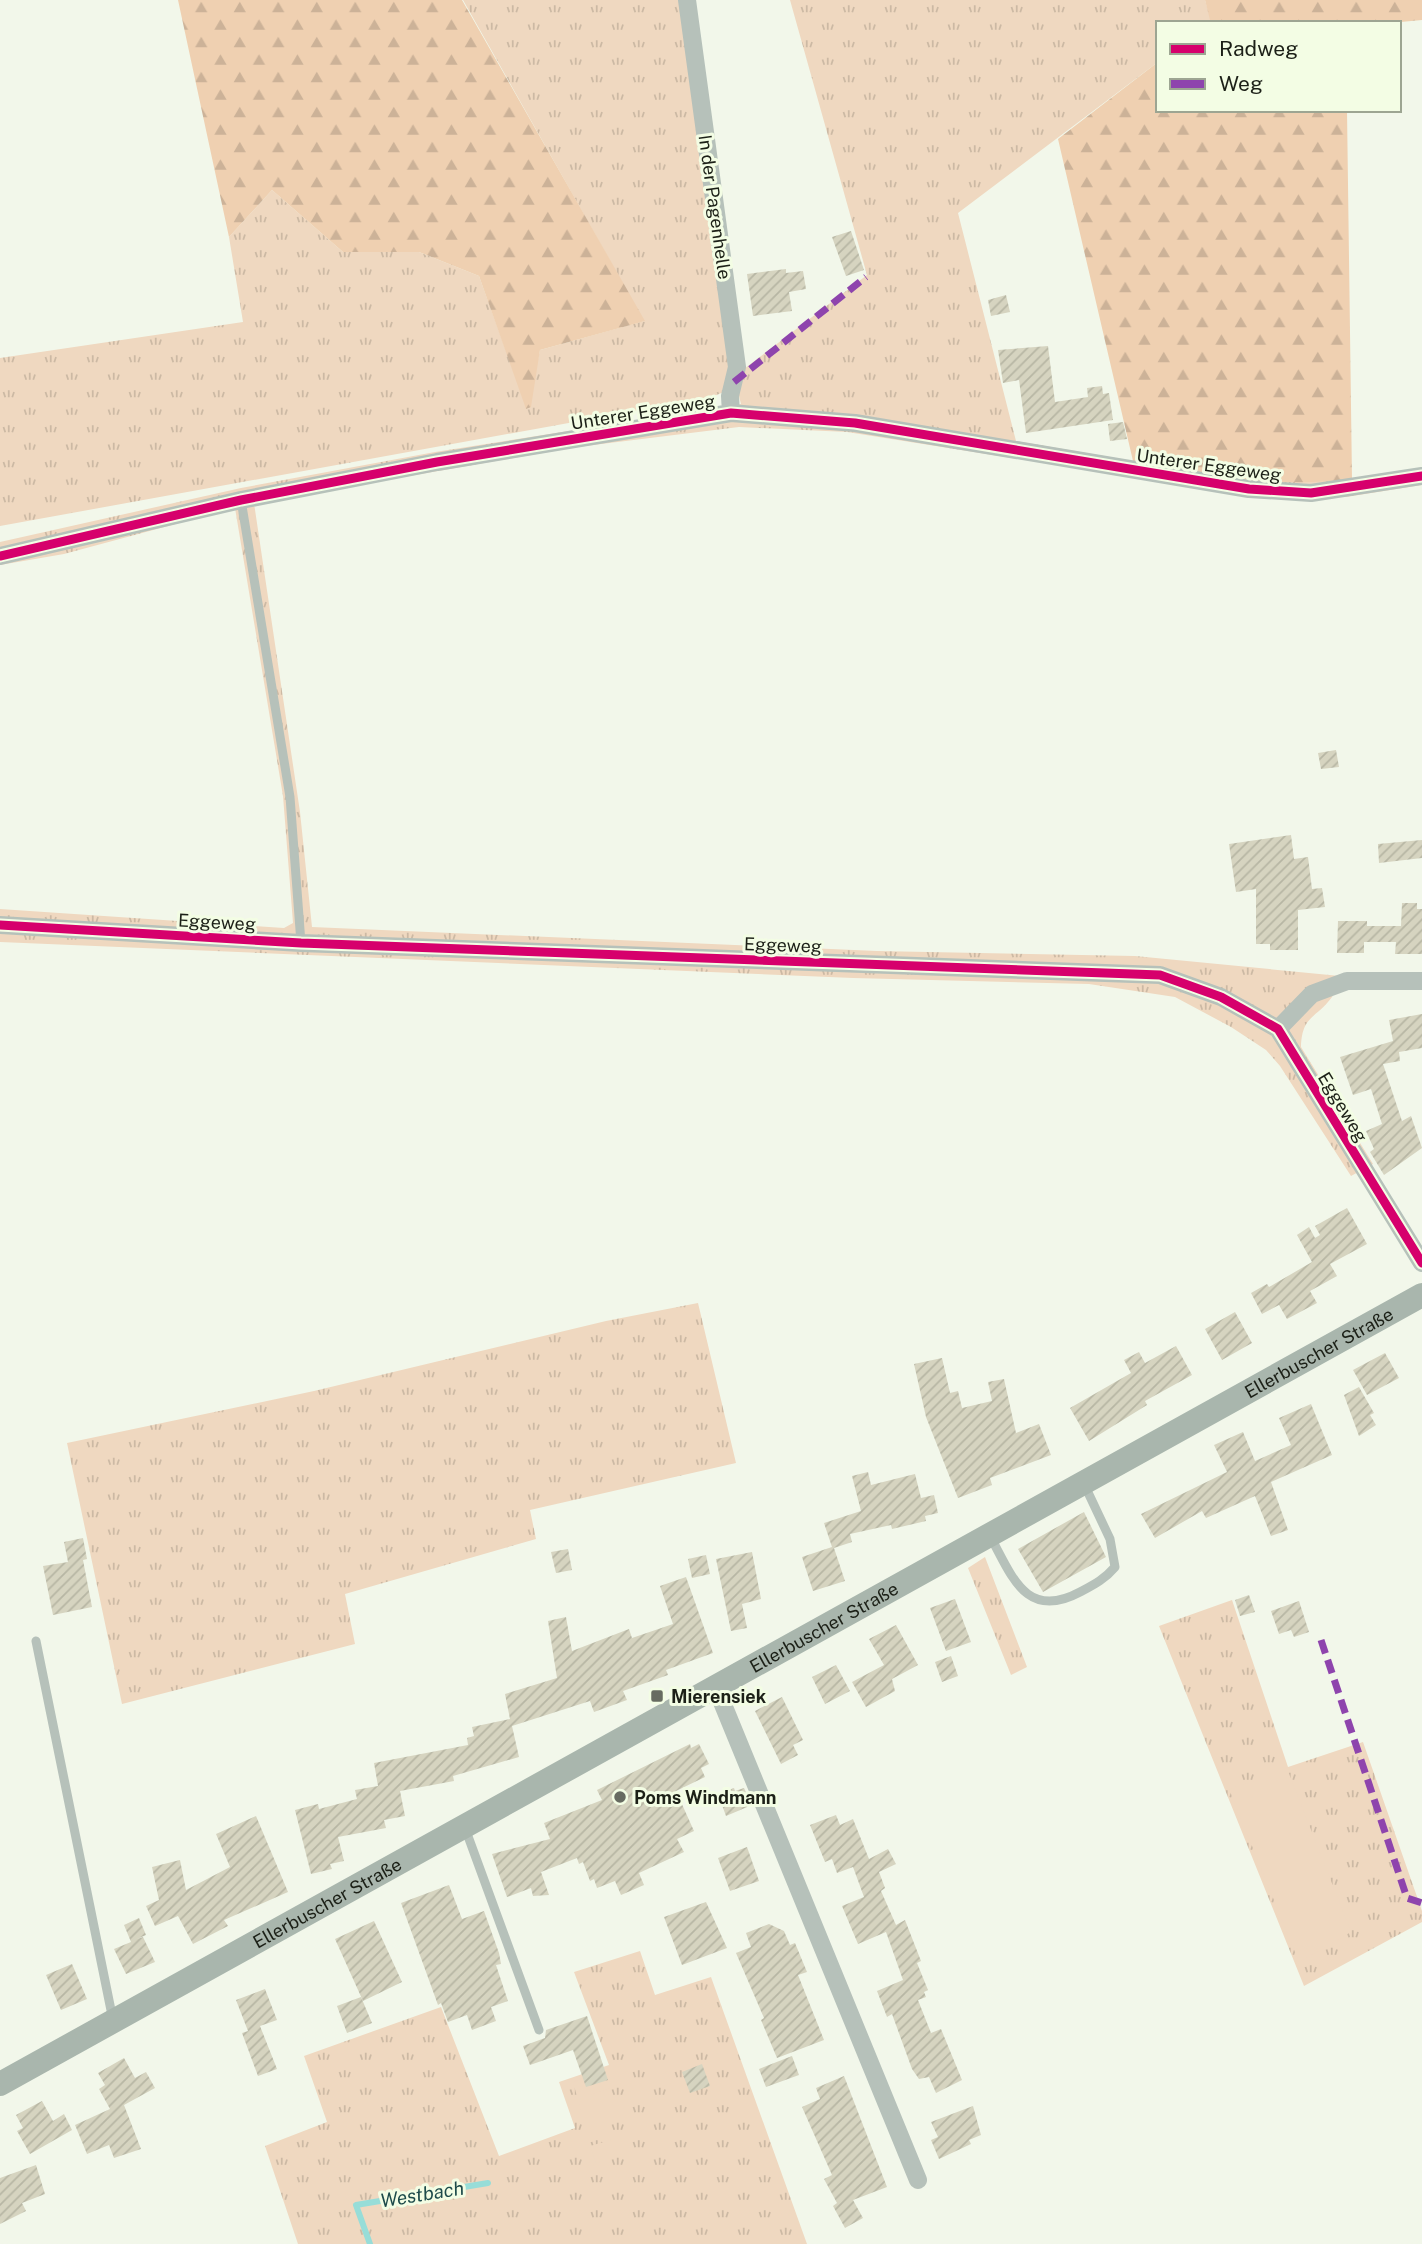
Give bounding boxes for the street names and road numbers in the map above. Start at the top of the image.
street label: In der Pagenhelle [694,133,736,281]
street label: Unterer Eggeweg [569,390,717,434]
street label: Unterer Eggeweg [1135,444,1283,486]
street label: Eggeweg [177,909,257,935]
street label: Eggeweg [744,933,822,957]
street label: Eggeweg [1314,1068,1372,1146]
street label: Ellerbuscher Straße [1241,1303,1397,1402]
street label: Ellerbuscher Straße [746,1577,902,1677]
street label: Ellerbuscher Straße [249,1853,405,1952]

